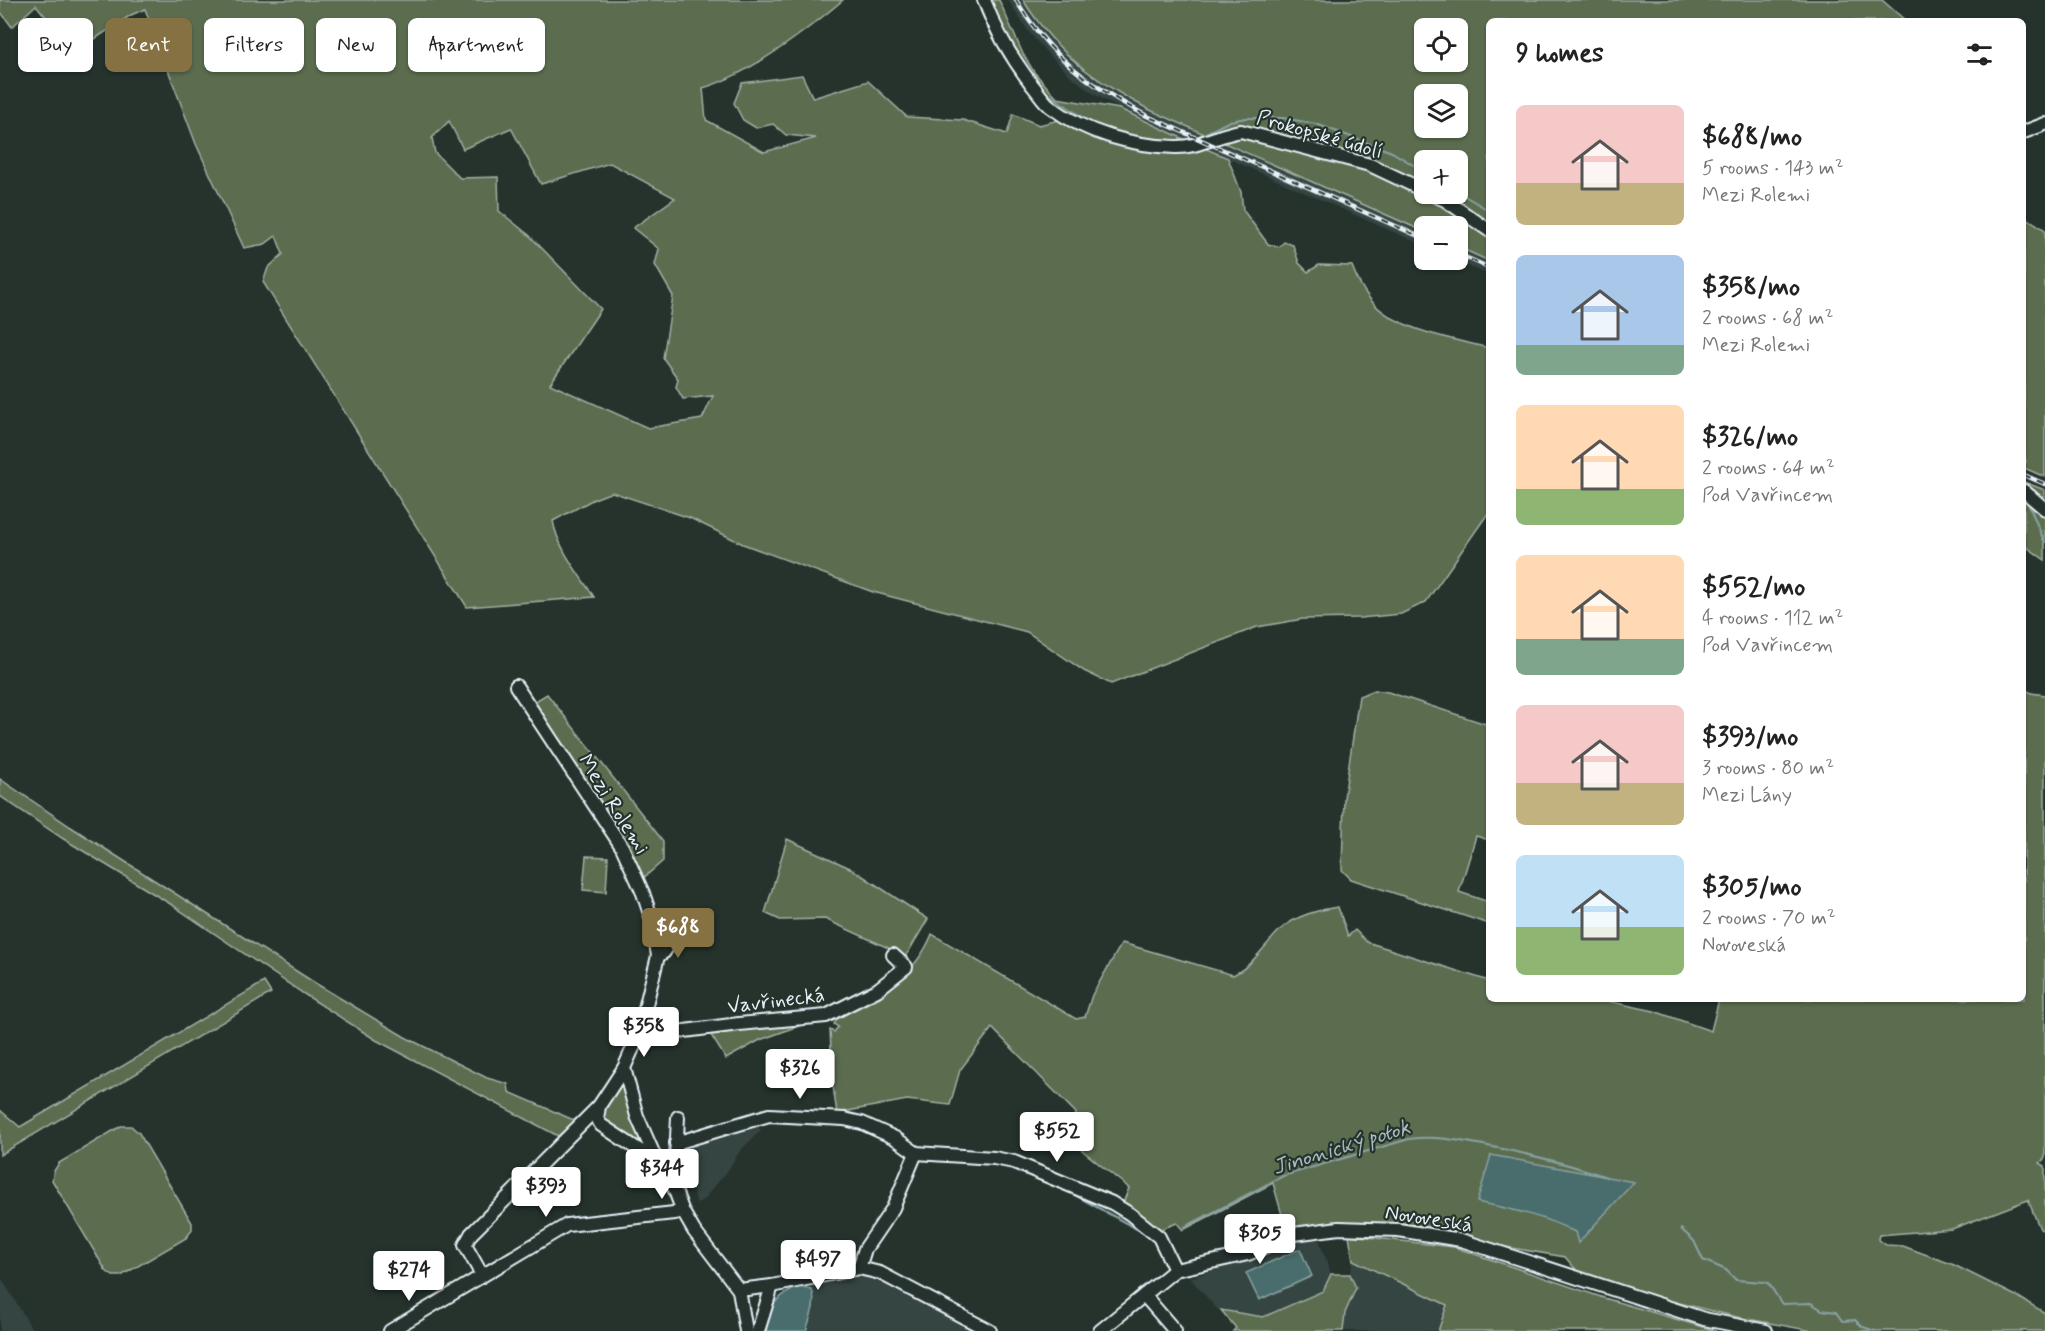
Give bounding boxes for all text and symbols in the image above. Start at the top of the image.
chip: Buy [18,18,93,72]
chip: Rent [105,18,192,72]
chip: Filters [204,18,304,72]
chip: New [316,18,396,72]
chip: Apartment [408,18,545,72]
map controls [1414,18,1468,270]
button: locate [1414,18,1468,72]
text: 9 homes [1516,37,1604,71]
icon: filters [1963,38,1996,71]
button: layers [1414,84,1468,138]
street label: Prokopské údolí [1253,104,1386,166]
text: $688/mo [1702,121,1802,155]
icon: home [1564,129,1636,201]
button: + [1414,150,1468,204]
text: 5 rooms · 143 m² [1702,155,1844,182]
text: Mezi Rolemi [1702,182,1810,209]
button: − [1414,216,1468,270]
text: $358/mo [1702,271,1800,305]
icon: home [1564,279,1636,351]
text: 2 rooms · 68 m² [1702,305,1833,332]
text: Mezi Rolemi [1702,332,1810,359]
text: $326/mo [1702,421,1798,455]
icon: home [1564,429,1636,501]
text: 2 rooms · 64 m² [1702,455,1835,482]
text: Pod Vavřincem [1702,482,1833,509]
text: $552/mo [1702,571,1805,605]
icon: home [1564,579,1636,651]
text: 4 rooms · 112 m² [1702,605,1843,632]
text: Pod Vavřincem [1702,632,1833,659]
text: $393/mo [1702,721,1798,755]
icon: home [1564,729,1636,801]
street label: Mezi Rolemi [571,749,655,860]
text: 3 rooms · 80 m² [1702,755,1834,782]
text: Mezi Lány [1702,782,1792,809]
text: $305/mo [1702,871,1802,905]
icon: home [1564,879,1636,951]
text: 2 rooms · 70 m² [1702,905,1836,932]
pin: $688 [642,908,714,959]
text: $688 [656,914,700,941]
text: Novoveská [1702,932,1786,959]
street label: Vavřinecká [726,981,826,1021]
pin: $358 [608,1007,680,1058]
text: $358 [623,1013,665,1040]
pin: $326 [764,1049,836,1100]
text: $326 [780,1055,820,1082]
pin: $552 [1021,1112,1093,1163]
water label: Jinonický potok [1270,1114,1414,1182]
text: $552 [1034,1118,1080,1145]
pin: $344 [626,1149,698,1200]
text: $344 [640,1155,684,1182]
pin: $393 [510,1167,582,1218]
text: $393 [526,1173,566,1200]
street label: Novoveská [1383,1198,1475,1240]
pin: $305 [1224,1214,1296,1265]
text: $305 [1238,1220,1282,1247]
pin: $497 [782,1240,854,1291]
text: $497 [795,1246,841,1273]
pin: $274 [373,1251,445,1302]
text: $274 [387,1257,431,1284]

